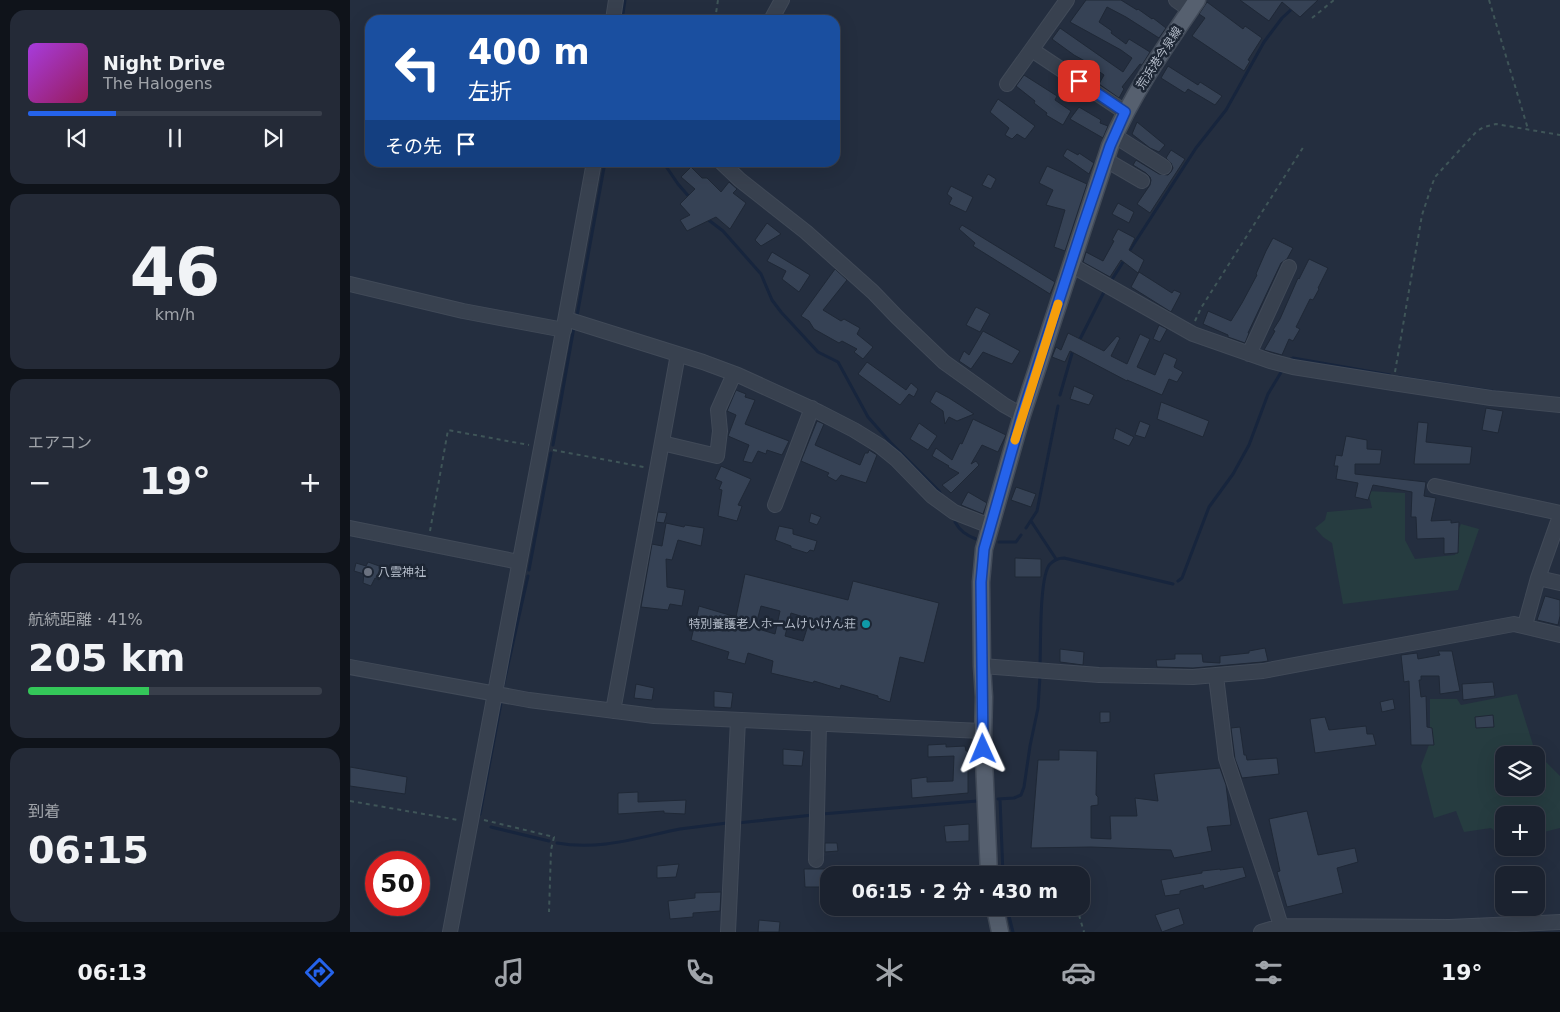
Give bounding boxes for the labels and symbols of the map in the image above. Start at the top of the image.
street label: 荒浜港今泉線 [1134,24,1184,92]
pin [1058,60,1100,102]
place label: 八雲神社 [378,565,426,579]
marker: 八雲神社 [362,566,374,578]
place label: 特別養護老人ホームけいけん荘 [688,617,856,631]
marker: 特別養護老人ホームけいけん荘 [860,618,872,630]
position arrow [956,722,1008,774]
speed limit sign: 50 [365,851,430,916]

